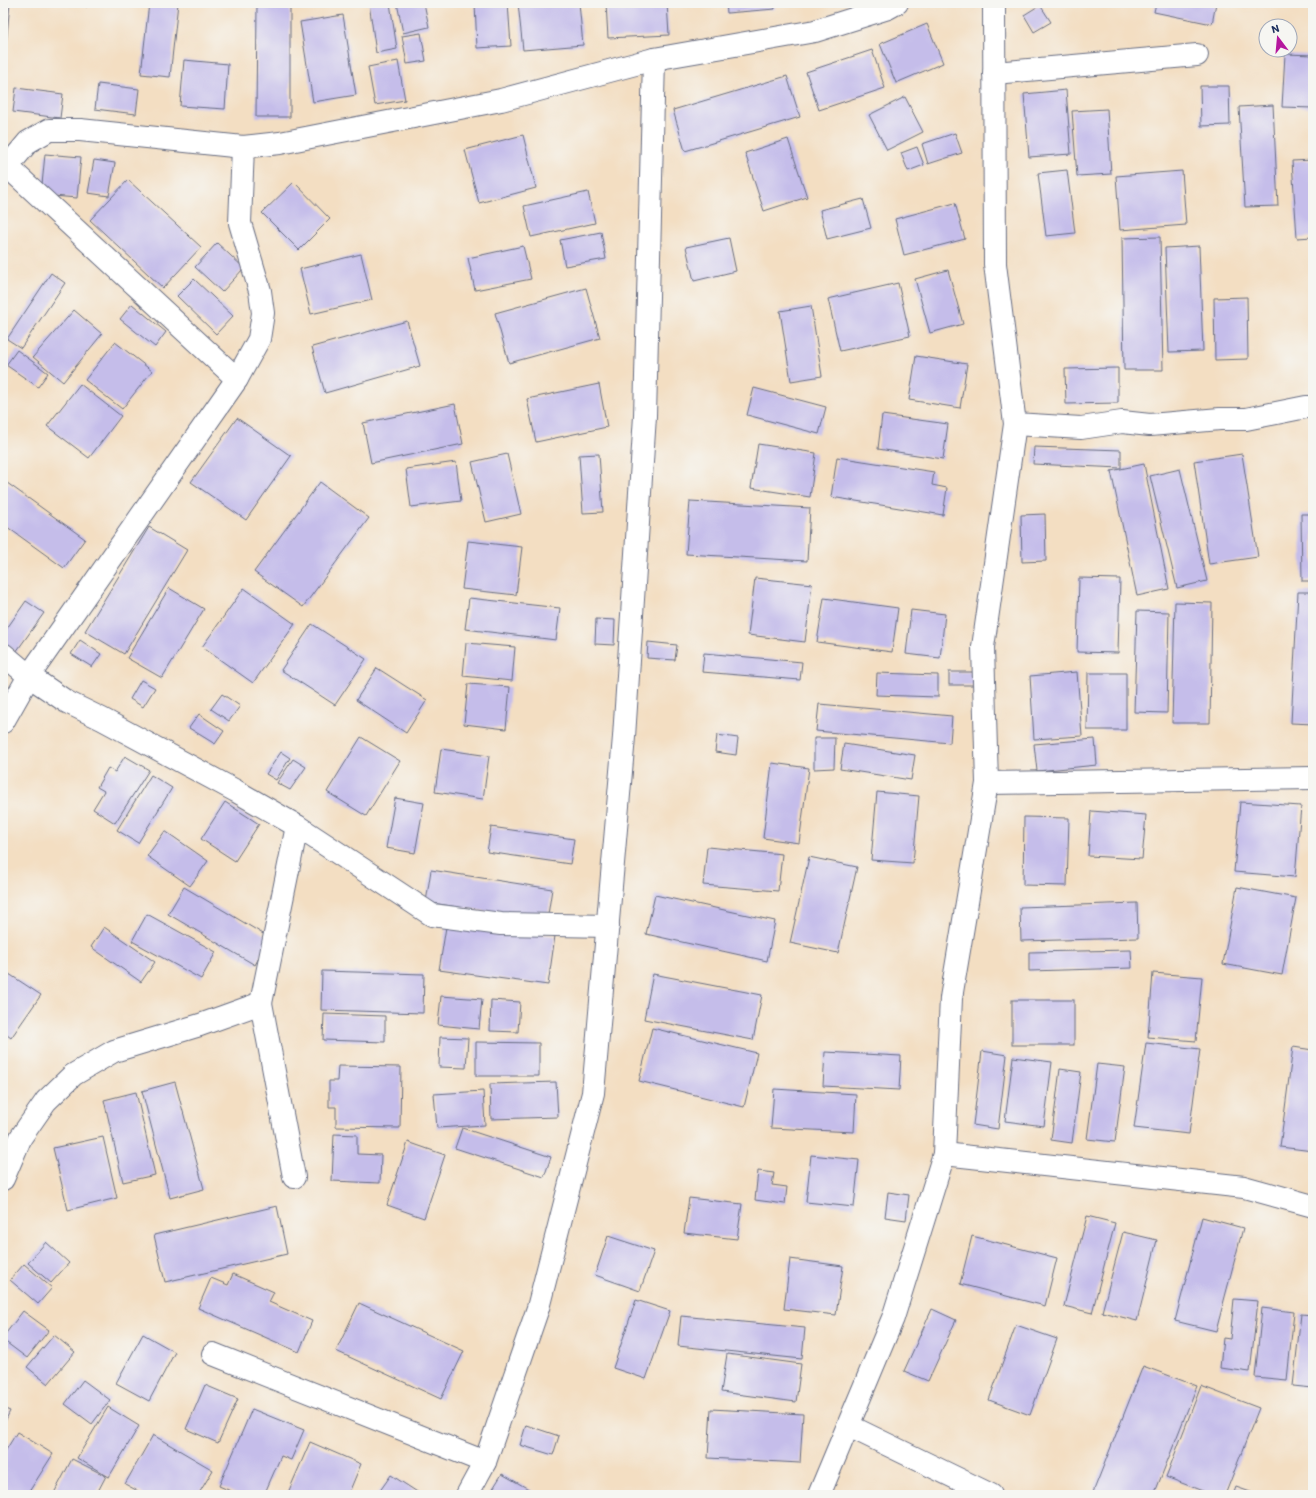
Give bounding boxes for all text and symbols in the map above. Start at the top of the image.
north arrow [1258,18,1298,58]
text: N [1270,22,1281,36]

